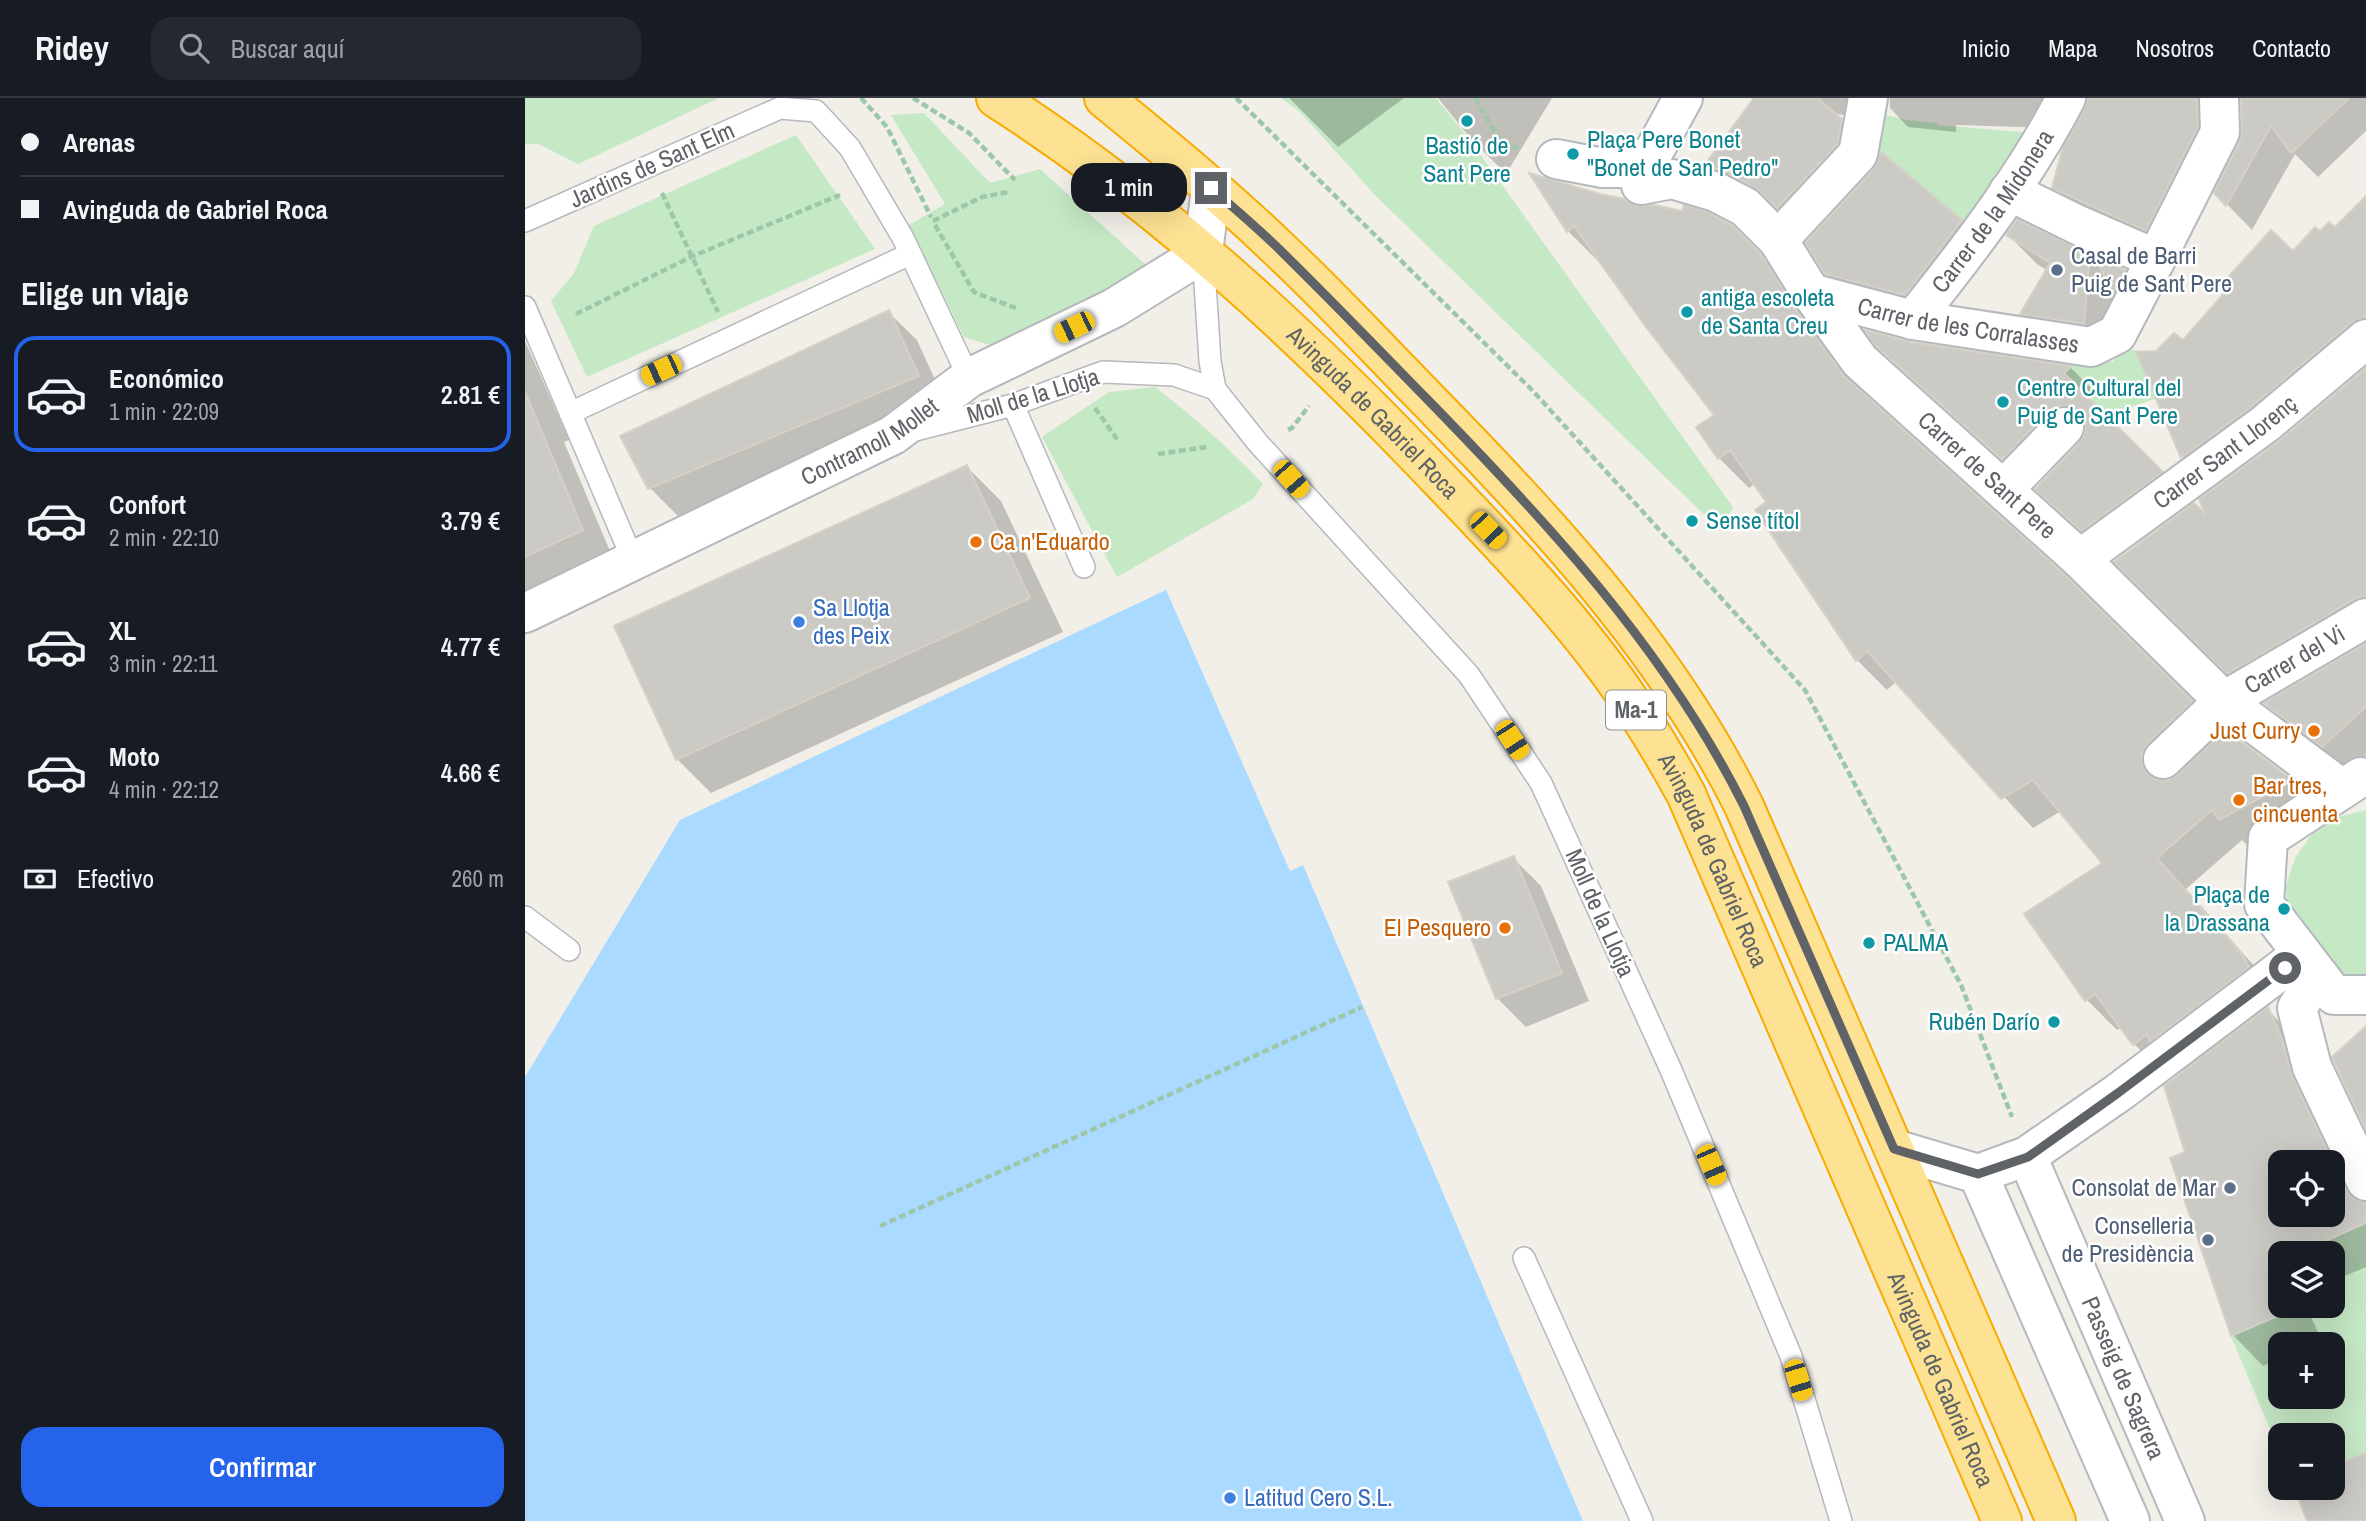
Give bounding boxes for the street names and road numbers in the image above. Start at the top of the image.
street label: Jardins de Sant Elm [564,113,739,215]
street label: Carrer de la Midonera [1924,123,2060,299]
street label: Carrer de les Corralasses [1854,289,2081,360]
street label: Avinguda de Gabriel Roca [1280,318,1467,505]
street label: Moll de la Llotja [963,360,1103,430]
street label: Carrer Sant Llorenç [2146,387,2303,516]
street label: Contramoll Mollet [795,389,945,492]
street label: Carrer de Sant Pere [1912,404,2064,546]
street label: Carrer del Vi [2238,617,2350,701]
road number: Ma-1 [1606,690,1666,730]
street label: Avinguda de Gabriel Roca [1651,746,1776,972]
street label: Moll de la Llotja [1558,844,1643,982]
street label: Avinguda de Gabriel Roca [1880,1266,2002,1492]
street label: Passeig de Sagrera [2075,1291,2173,1464]

